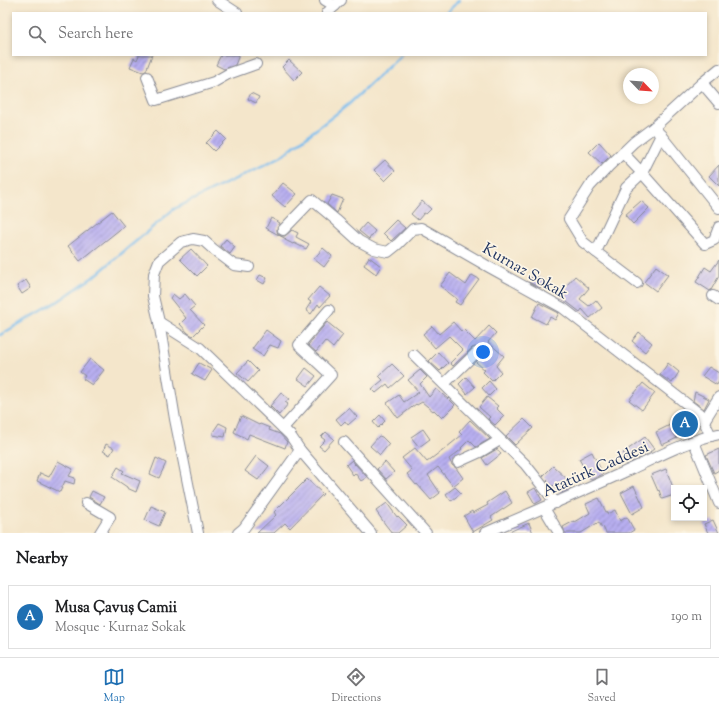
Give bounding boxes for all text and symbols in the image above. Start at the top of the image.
search box [12,12,707,56]
icon: search [26,23,48,45]
text: Search here [58,24,133,45]
north arrow [623,68,659,104]
street label: Kurnaz Sokak [478,238,572,306]
your location [473,342,493,362]
pin: A [672,409,698,439]
street label: Atatürk Caddesi [539,436,653,504]
map controls [671,485,707,521]
button: locate [671,485,707,521]
text: Nearby [16,547,68,571]
text: Musa Çavuş Camii [55,598,177,619]
text: A [25,608,35,626]
text: 190 m [671,608,702,626]
text: Mosque · Kurnaz Sokak [55,619,186,637]
tab: Map [103,666,125,706]
tab: Directions [332,666,381,706]
tab: Saved [588,666,616,706]

